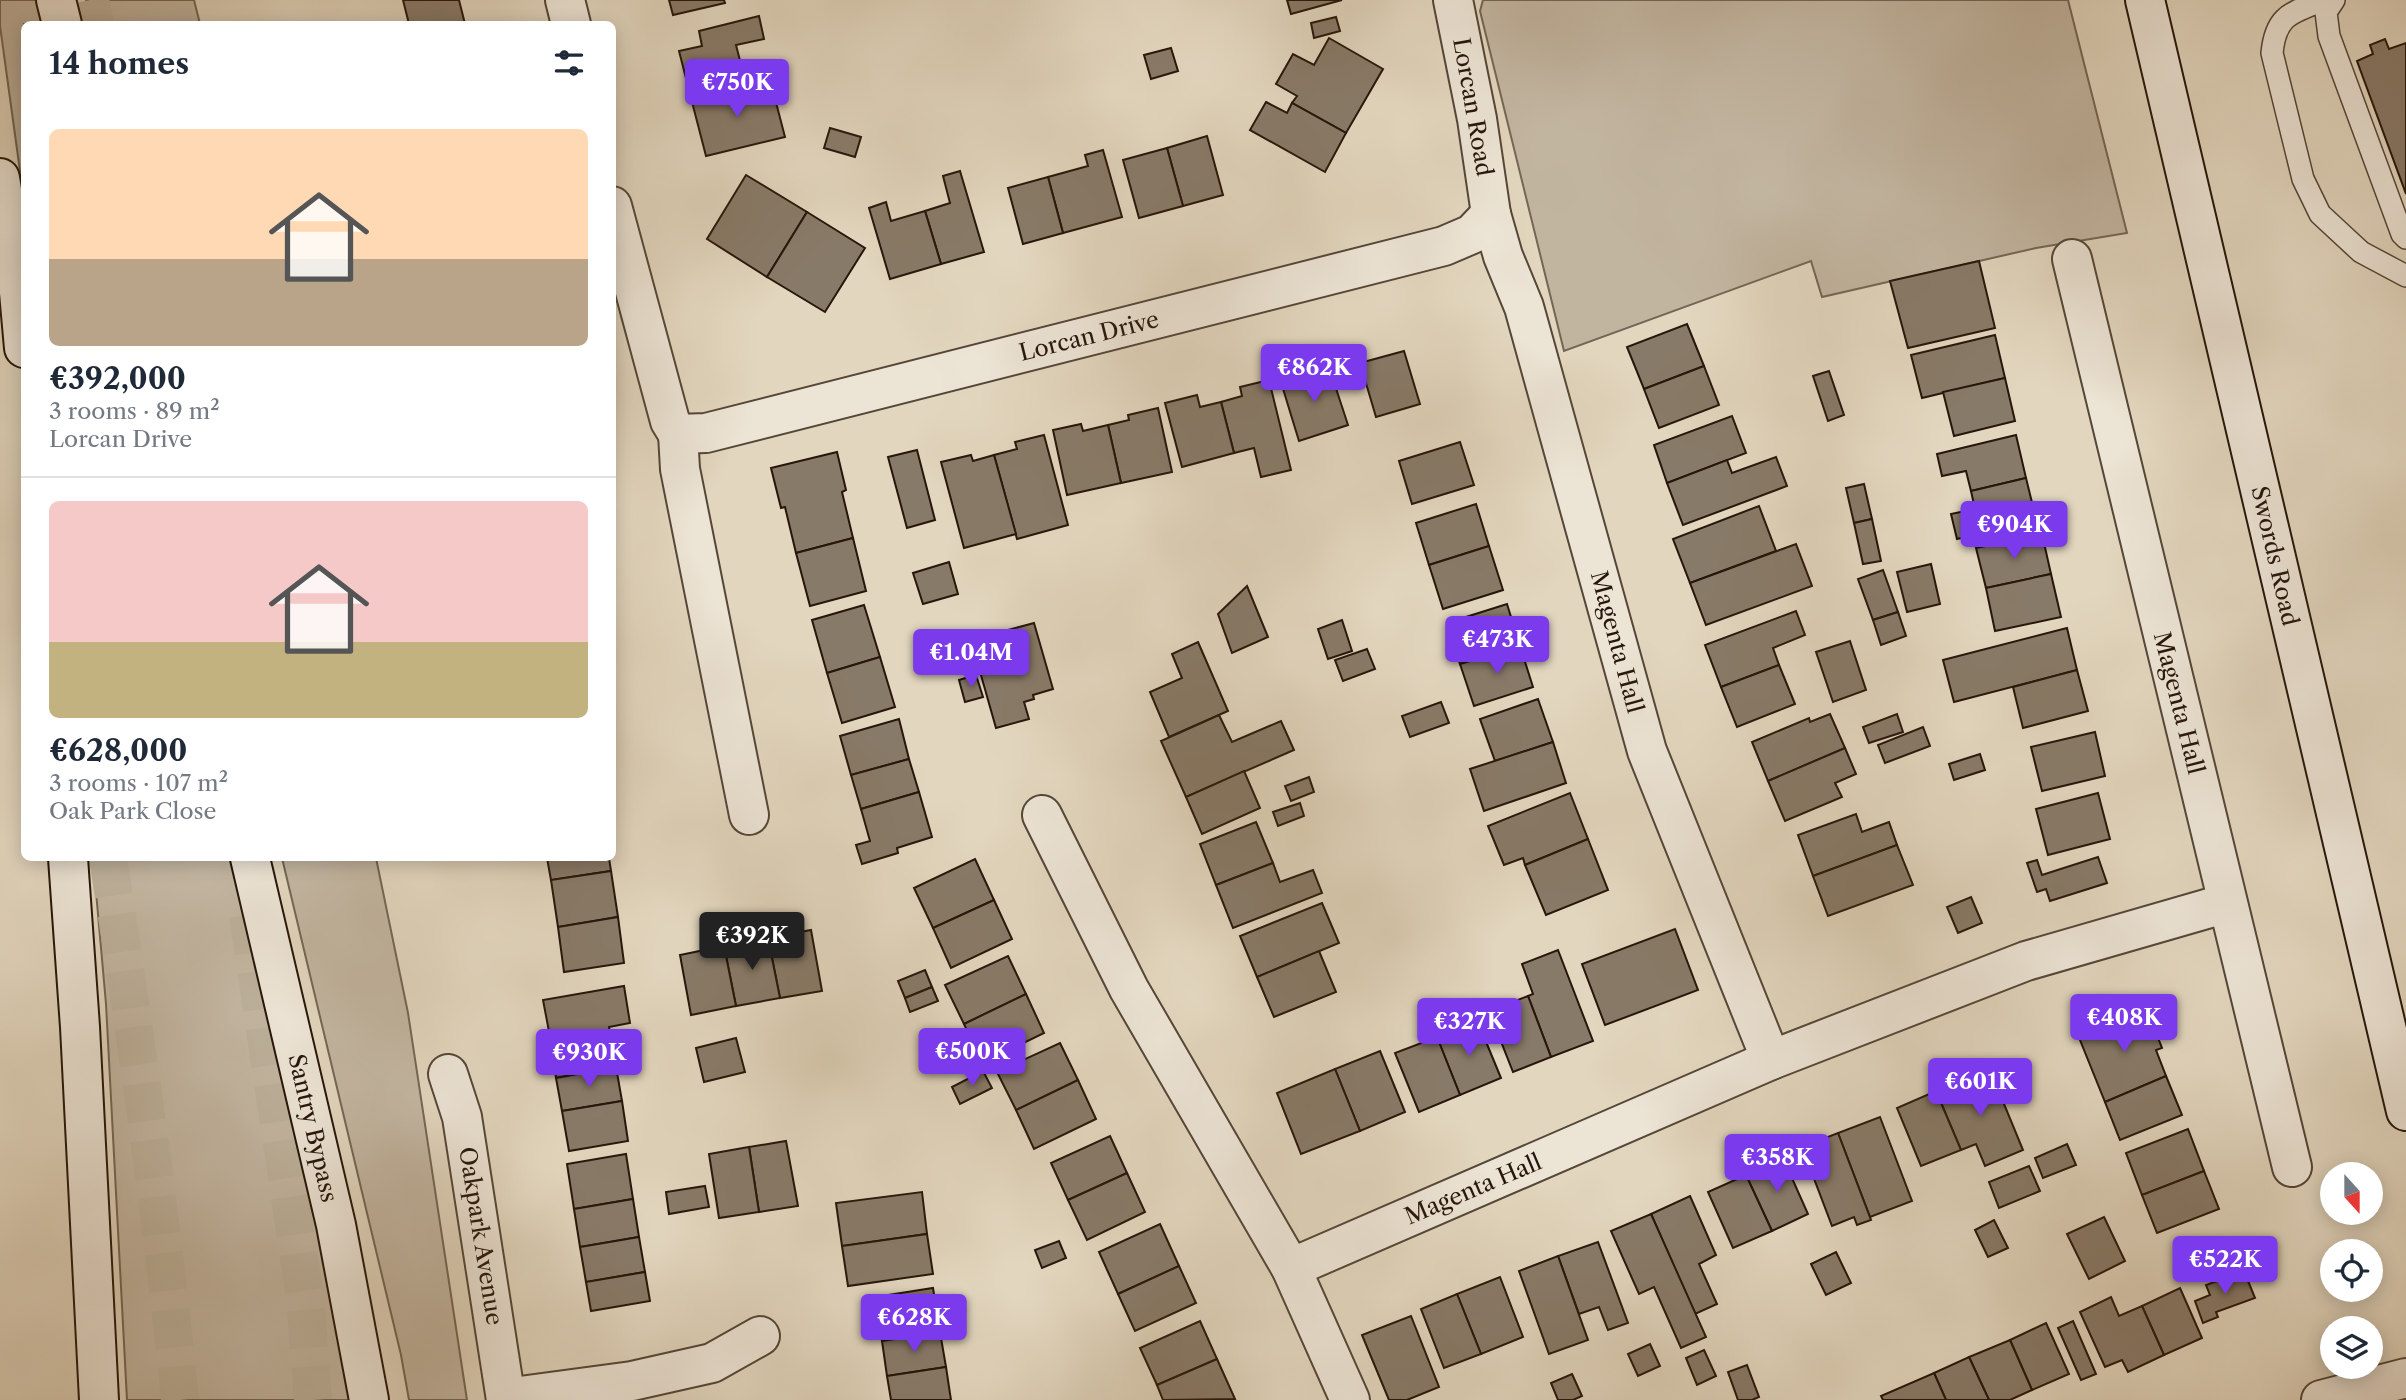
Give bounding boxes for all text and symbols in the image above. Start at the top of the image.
street label: Lorcan Road [1447,36,1499,178]
icon: filters [550,44,588,82]
text: 14 homes [49,45,189,82]
pin: €750K [688,60,786,119]
text: €750K [701,68,773,96]
icon: home [256,174,382,300]
street label: Lorcan Drive [1016,305,1162,367]
pin: €862K [1265,344,1363,404]
text: €862K [1277,353,1351,381]
text: €392,000 [49,360,186,397]
text: 3 rooms · 89 m² [49,397,220,425]
text: Lorcan Drive [49,425,192,453]
street label: Swords Road [2245,483,2305,629]
pin: €904K [1965,502,2063,561]
text: €904K [1977,510,2052,538]
icon: home [256,546,382,672]
street label: Magenta Hall [1585,568,1649,716]
pin: €473K [1448,616,1546,676]
text: €473K [1461,625,1533,653]
street label: Magenta Hall [2148,629,2210,777]
pin: €1.04M [914,630,1028,689]
text: €1.04M [929,638,1013,666]
text: €628,000 [49,732,187,769]
text: 3 rooms · 107 m² [49,769,228,797]
text: Oak Park Close [49,797,216,825]
pin: €392K [703,912,801,972]
text: €392K [715,921,789,949]
pin: €408K [2075,995,2173,1054]
pin: €327K [1420,998,1518,1058]
text: €408K [2086,1003,2162,1031]
text: €327K [1433,1007,1505,1035]
pin: €500K [923,1028,1021,1088]
pin: €930K [540,1030,638,1089]
text: €500K [935,1037,1010,1065]
text: €930K [552,1038,626,1066]
street label: Santry Bypass [282,1051,344,1205]
pin: €601K [1931,1058,2029,1118]
text: €601K [1944,1067,2016,1095]
pin: €358K [1728,1134,1826,1194]
text: €358K [1741,1143,1813,1171]
street label: Oakpark Avenue [453,1145,509,1327]
street label: Magenta Hall [1400,1148,1546,1230]
north arrow [2320,1162,2384,1225]
map controls [2320,1162,2383,1379]
pin: €522K [2176,1236,2274,1296]
button: locate [2320,1239,2383,1302]
text: €522K [2189,1245,2261,1273]
pin: €628K [865,1294,963,1354]
text: €628K [877,1303,951,1331]
button: layers [2320,1316,2383,1379]

